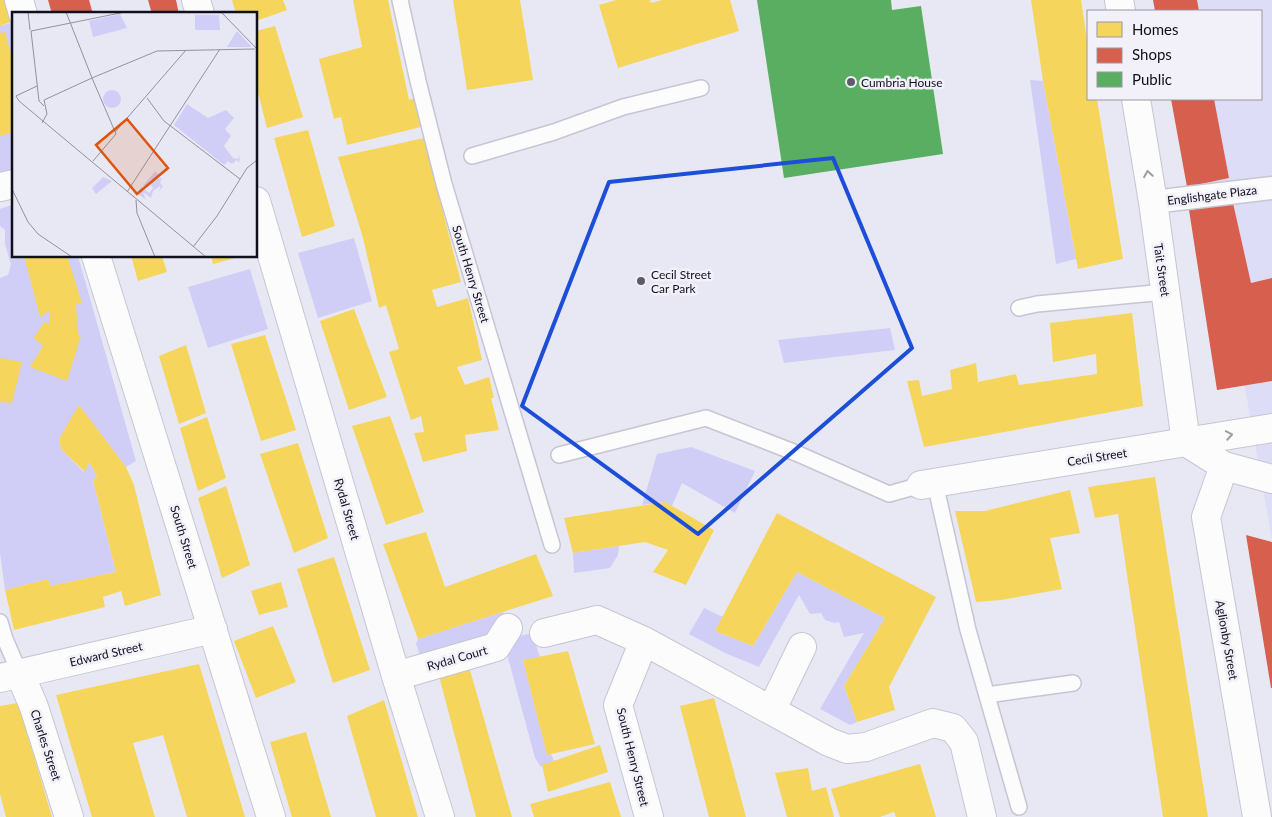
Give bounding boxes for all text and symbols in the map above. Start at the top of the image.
legend [1087,10,1262,100]
inset map [12,12,258,258]
text: Homes [1132,20,1178,38]
text: Shops [1132,45,1172,63]
text: Public [1132,70,1172,88]
place label: Cumbria House [861,75,943,90]
marker: Cumbria House [845,76,857,88]
one-way arrow [1143,170,1154,178]
street label: Englishgate Plaza [1166,182,1258,208]
street label: South Henry Street [449,224,493,325]
street label: Tait Street [1151,242,1173,298]
place label: Cecil Street Car Park [651,267,712,296]
marker: Cecil Street Car Park [635,275,647,287]
one-way arrow [1225,430,1233,440]
street label: Cecil Street [1066,445,1129,469]
street label: Rydal Street [331,476,363,542]
street label: South Street [167,503,201,571]
street label: Aglionby Street [1213,599,1242,682]
street label: Edward Street [68,638,145,670]
street label: Rydal Court [425,642,490,674]
street label: South Henry Street [614,706,653,808]
street label: Charles Street [27,707,65,783]

